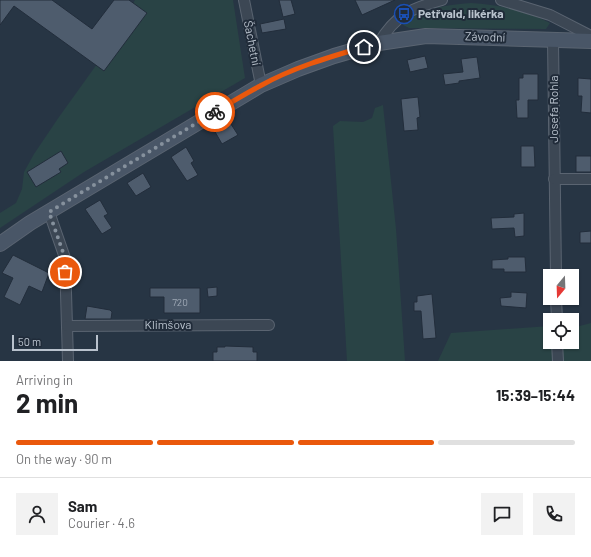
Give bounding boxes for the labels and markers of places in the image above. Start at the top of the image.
bus stop icon: Petřvald, likérka [393,3,415,25]
place label: Petřvald, likérka [418,6,504,20]
pin [347,30,381,64]
pin [48,255,82,289]

